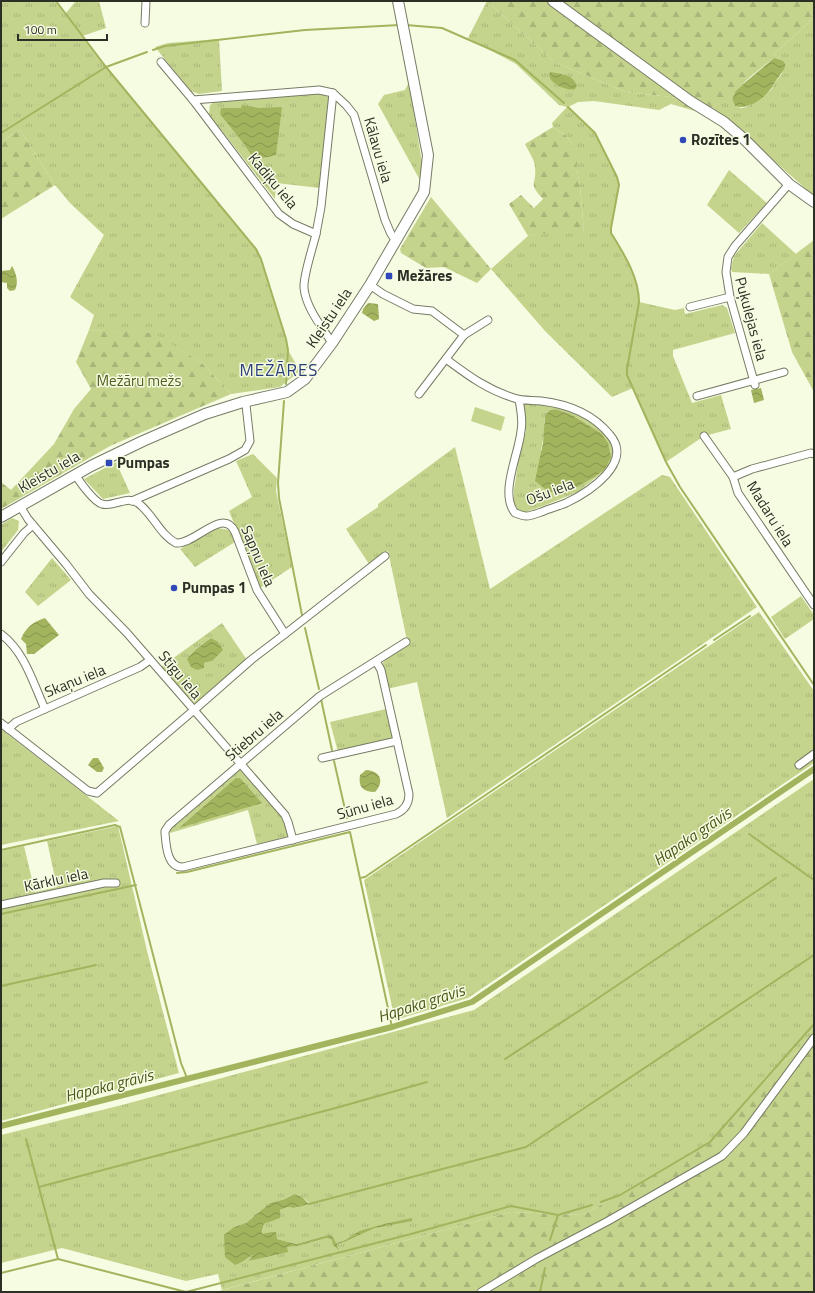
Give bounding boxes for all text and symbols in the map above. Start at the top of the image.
scale bar [18,16,107,42]
text: 100 m [24,20,57,39]
street label: Kālavu iela [358,114,399,186]
place label: Rozītes 1 [691,128,751,151]
marker: Rozītes 1 [678,135,688,145]
street label: Kadiķu iela [243,147,304,214]
place label: Mežāres [397,264,452,287]
marker: Mežāres [384,271,394,281]
street label: Puķulejas iela [729,274,774,364]
street label: Kleistu iela [300,283,357,352]
district label: MEŽĀRES [240,357,318,383]
park label: Mežāru mežs [97,369,181,392]
street label: Kleistu iela [13,444,84,499]
place label: Pumpas [117,451,170,474]
marker: Pumpas [104,458,114,468]
street label: Ošu iela [522,472,578,511]
street label: Madaru iela [741,476,800,552]
street label: Sapņu iela [235,522,282,591]
place label: Pumpas 1 [182,576,246,599]
marker: Pumpas 1 [169,583,179,593]
street label: Stīgu iela [153,645,208,704]
street label: Skaņu iela [41,658,109,703]
street label: Stiebru iela [220,703,288,766]
street label: Sūnu iela [334,787,396,825]
water label: Hapaka grāvis [648,800,737,871]
street label: Kārklu iela [22,861,91,898]
water label: Hapaka grāvis [374,977,469,1028]
water label: Hapaka grāvis [62,1062,157,1108]

